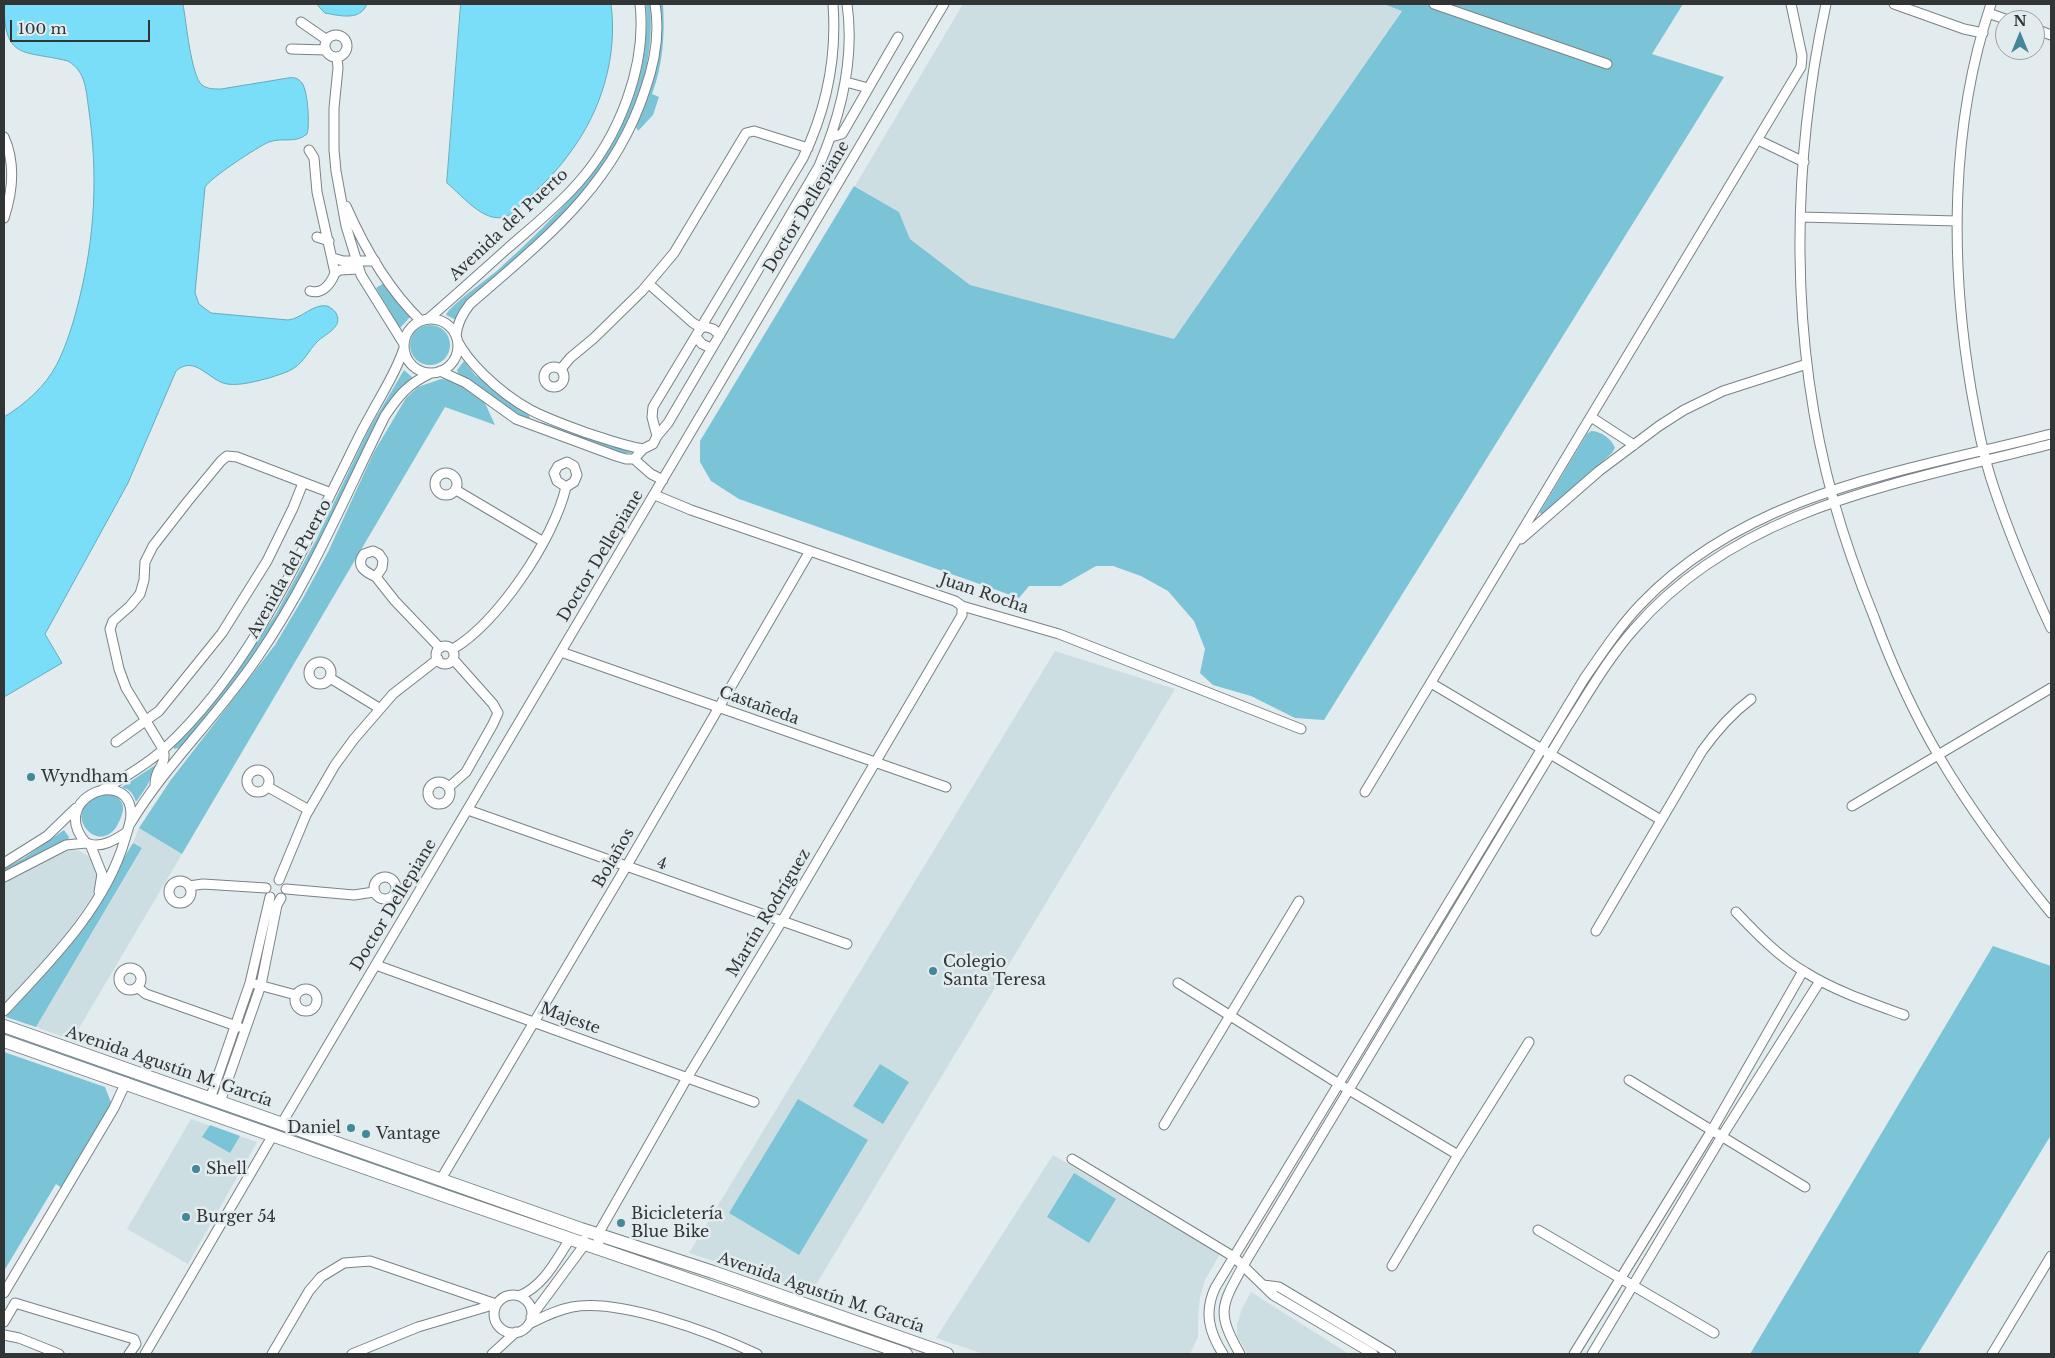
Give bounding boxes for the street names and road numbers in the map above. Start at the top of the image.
street label: Doctor Dellepiane [760,138,854,276]
street label: Avenida del Puerto [446,165,572,285]
street label: Doctor Dellepiane [554,487,648,625]
street label: Avenida del Puerto [244,496,336,642]
street label: Juan Rocha [937,570,1031,618]
street label: Castañeda [716,683,802,729]
street label: Bolaños [589,825,639,891]
street label: Doctor Dellepiane [347,836,441,974]
street label: Martín Rodríguez [723,845,815,981]
street label: 4 [654,853,670,875]
street label: Majeste [537,999,603,1039]
street label: Avenida Agustín M. García [63,1023,275,1111]
street label: Avenida Agustín M. García [715,1249,927,1337]

